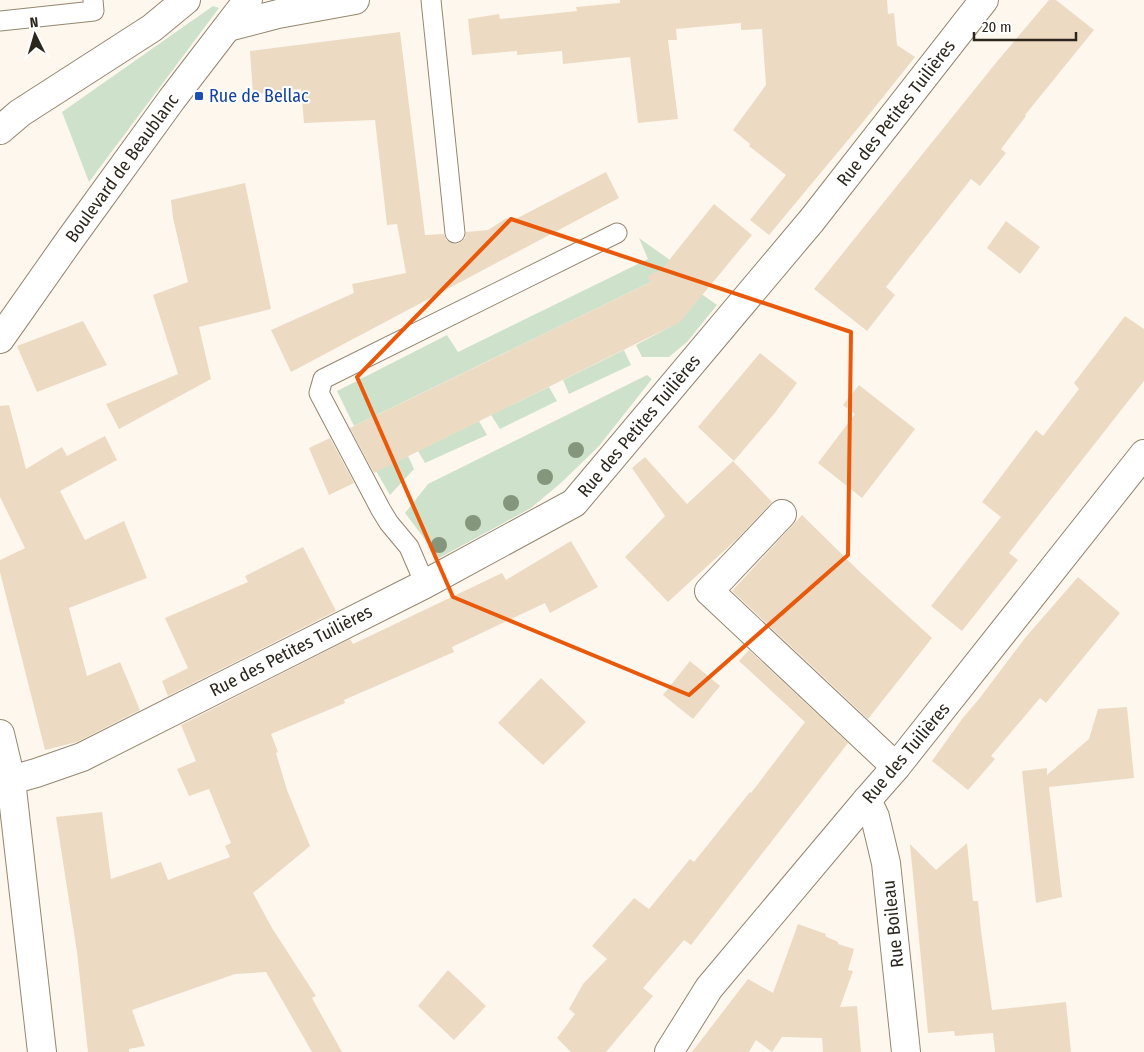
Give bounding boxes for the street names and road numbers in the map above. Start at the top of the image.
street label: Rue des Petites Tuilières [832,35,960,191]
street label: Boulevard de Beaublanc [61,89,183,247]
street label: Rue des Petites Tuilières [573,350,705,502]
street label: Rue des Petites Tuilières [206,600,376,702]
street label: Rue des Tuilières [857,698,955,808]
street label: Rue Boileau [877,879,909,969]

